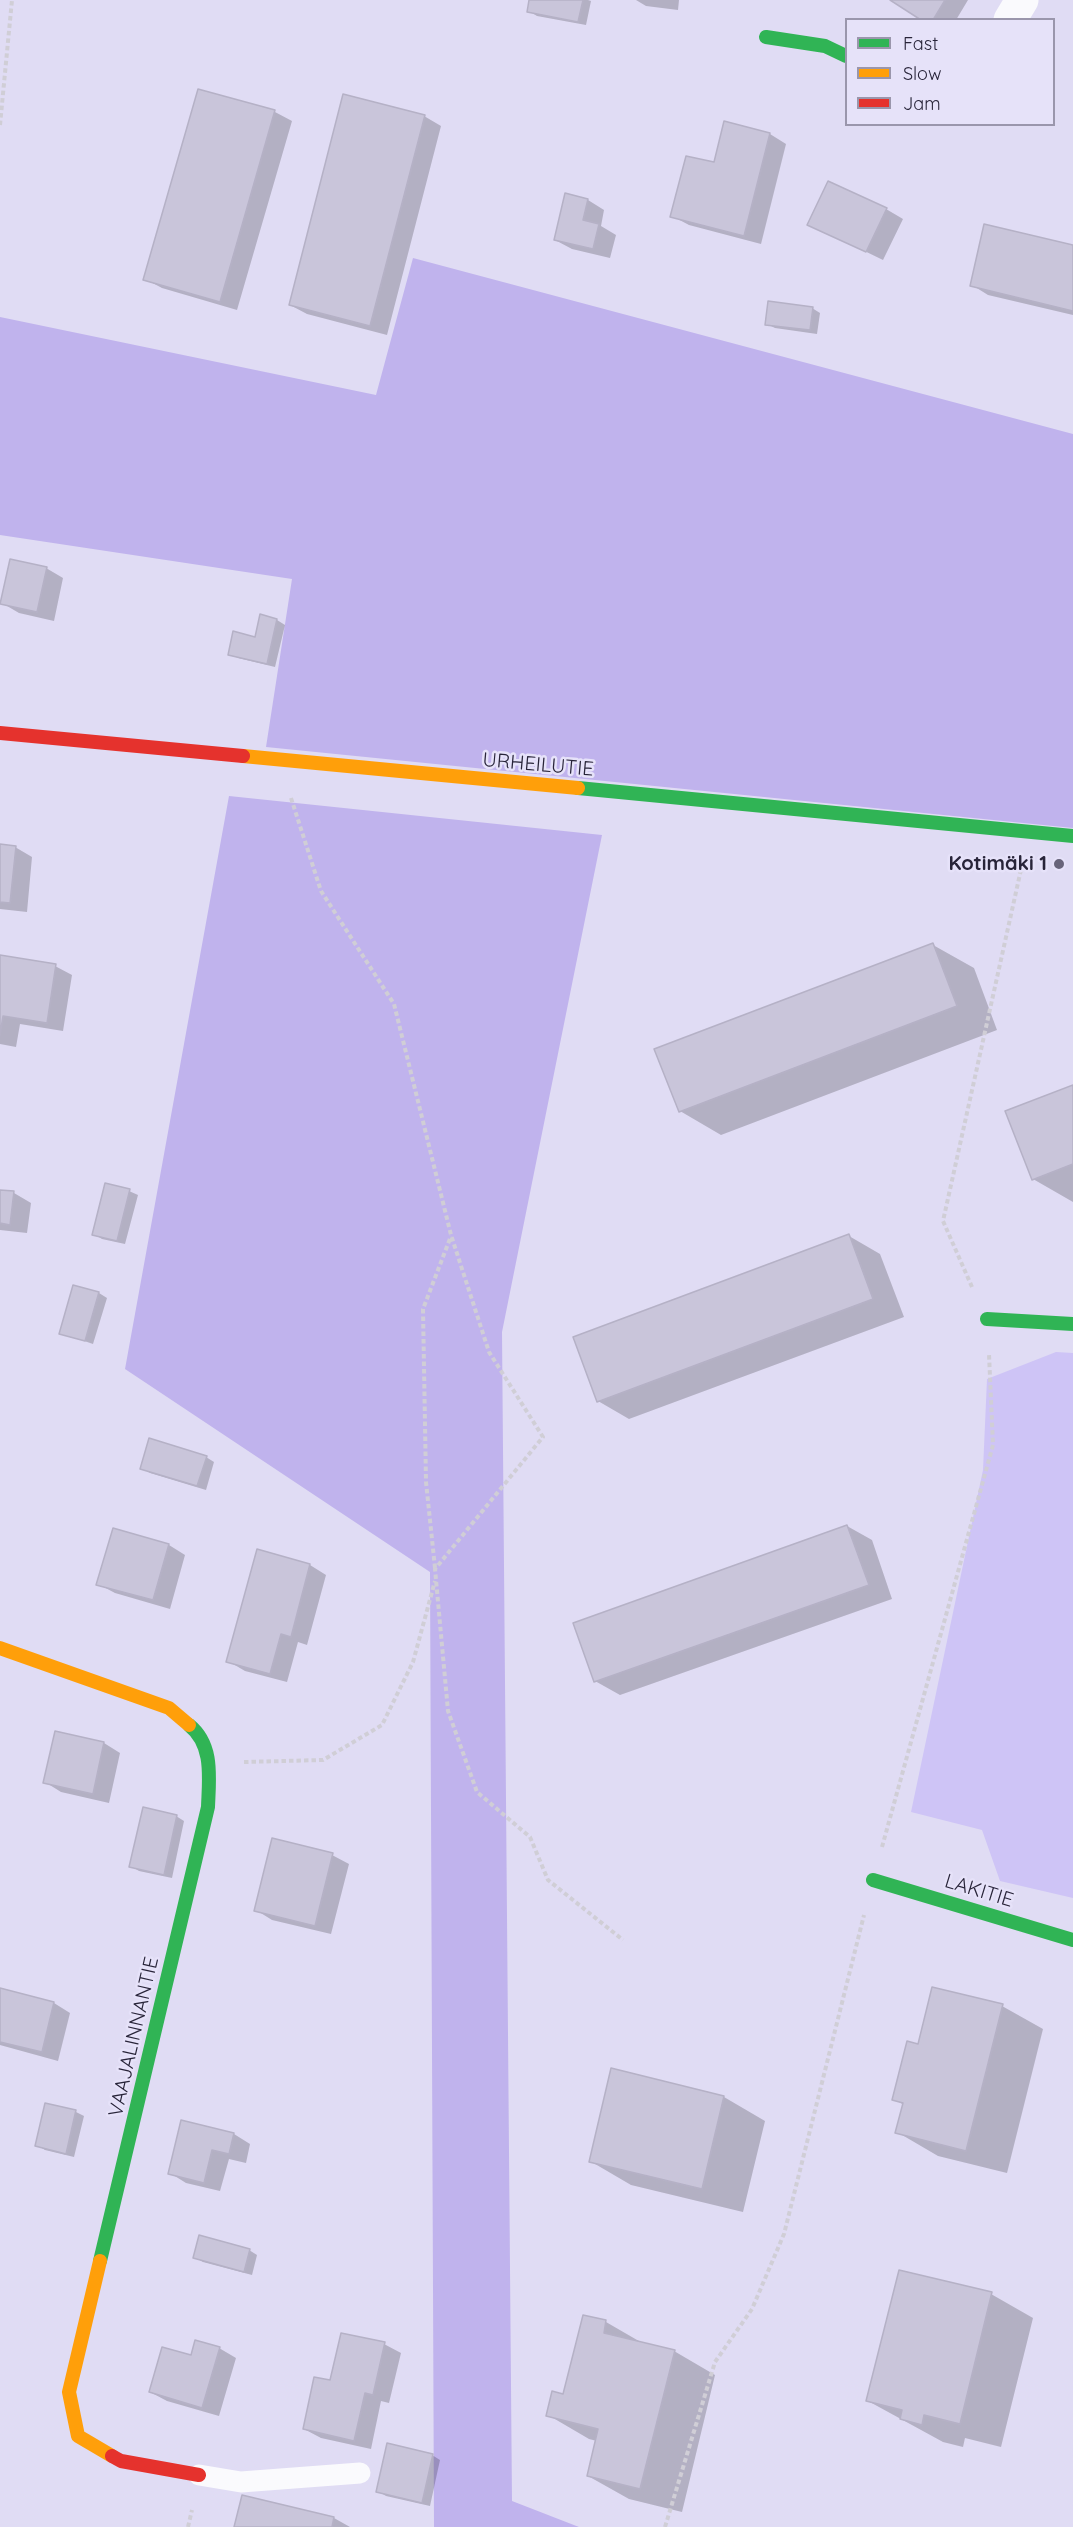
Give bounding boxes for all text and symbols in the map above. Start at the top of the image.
legend [845,18,1055,126]
text: Fast [903,32,938,55]
text: Slow [903,62,941,85]
text: Jam [903,92,941,115]
street label: URHEILUTIE [481,748,595,782]
place label: Kotimäki 1 [948,852,1047,876]
marker: Kotimäki 1 [1052,857,1066,871]
street label: LAKITIE [942,1869,1016,1913]
street label: VAAJALINNANTIE [104,1955,164,2119]

